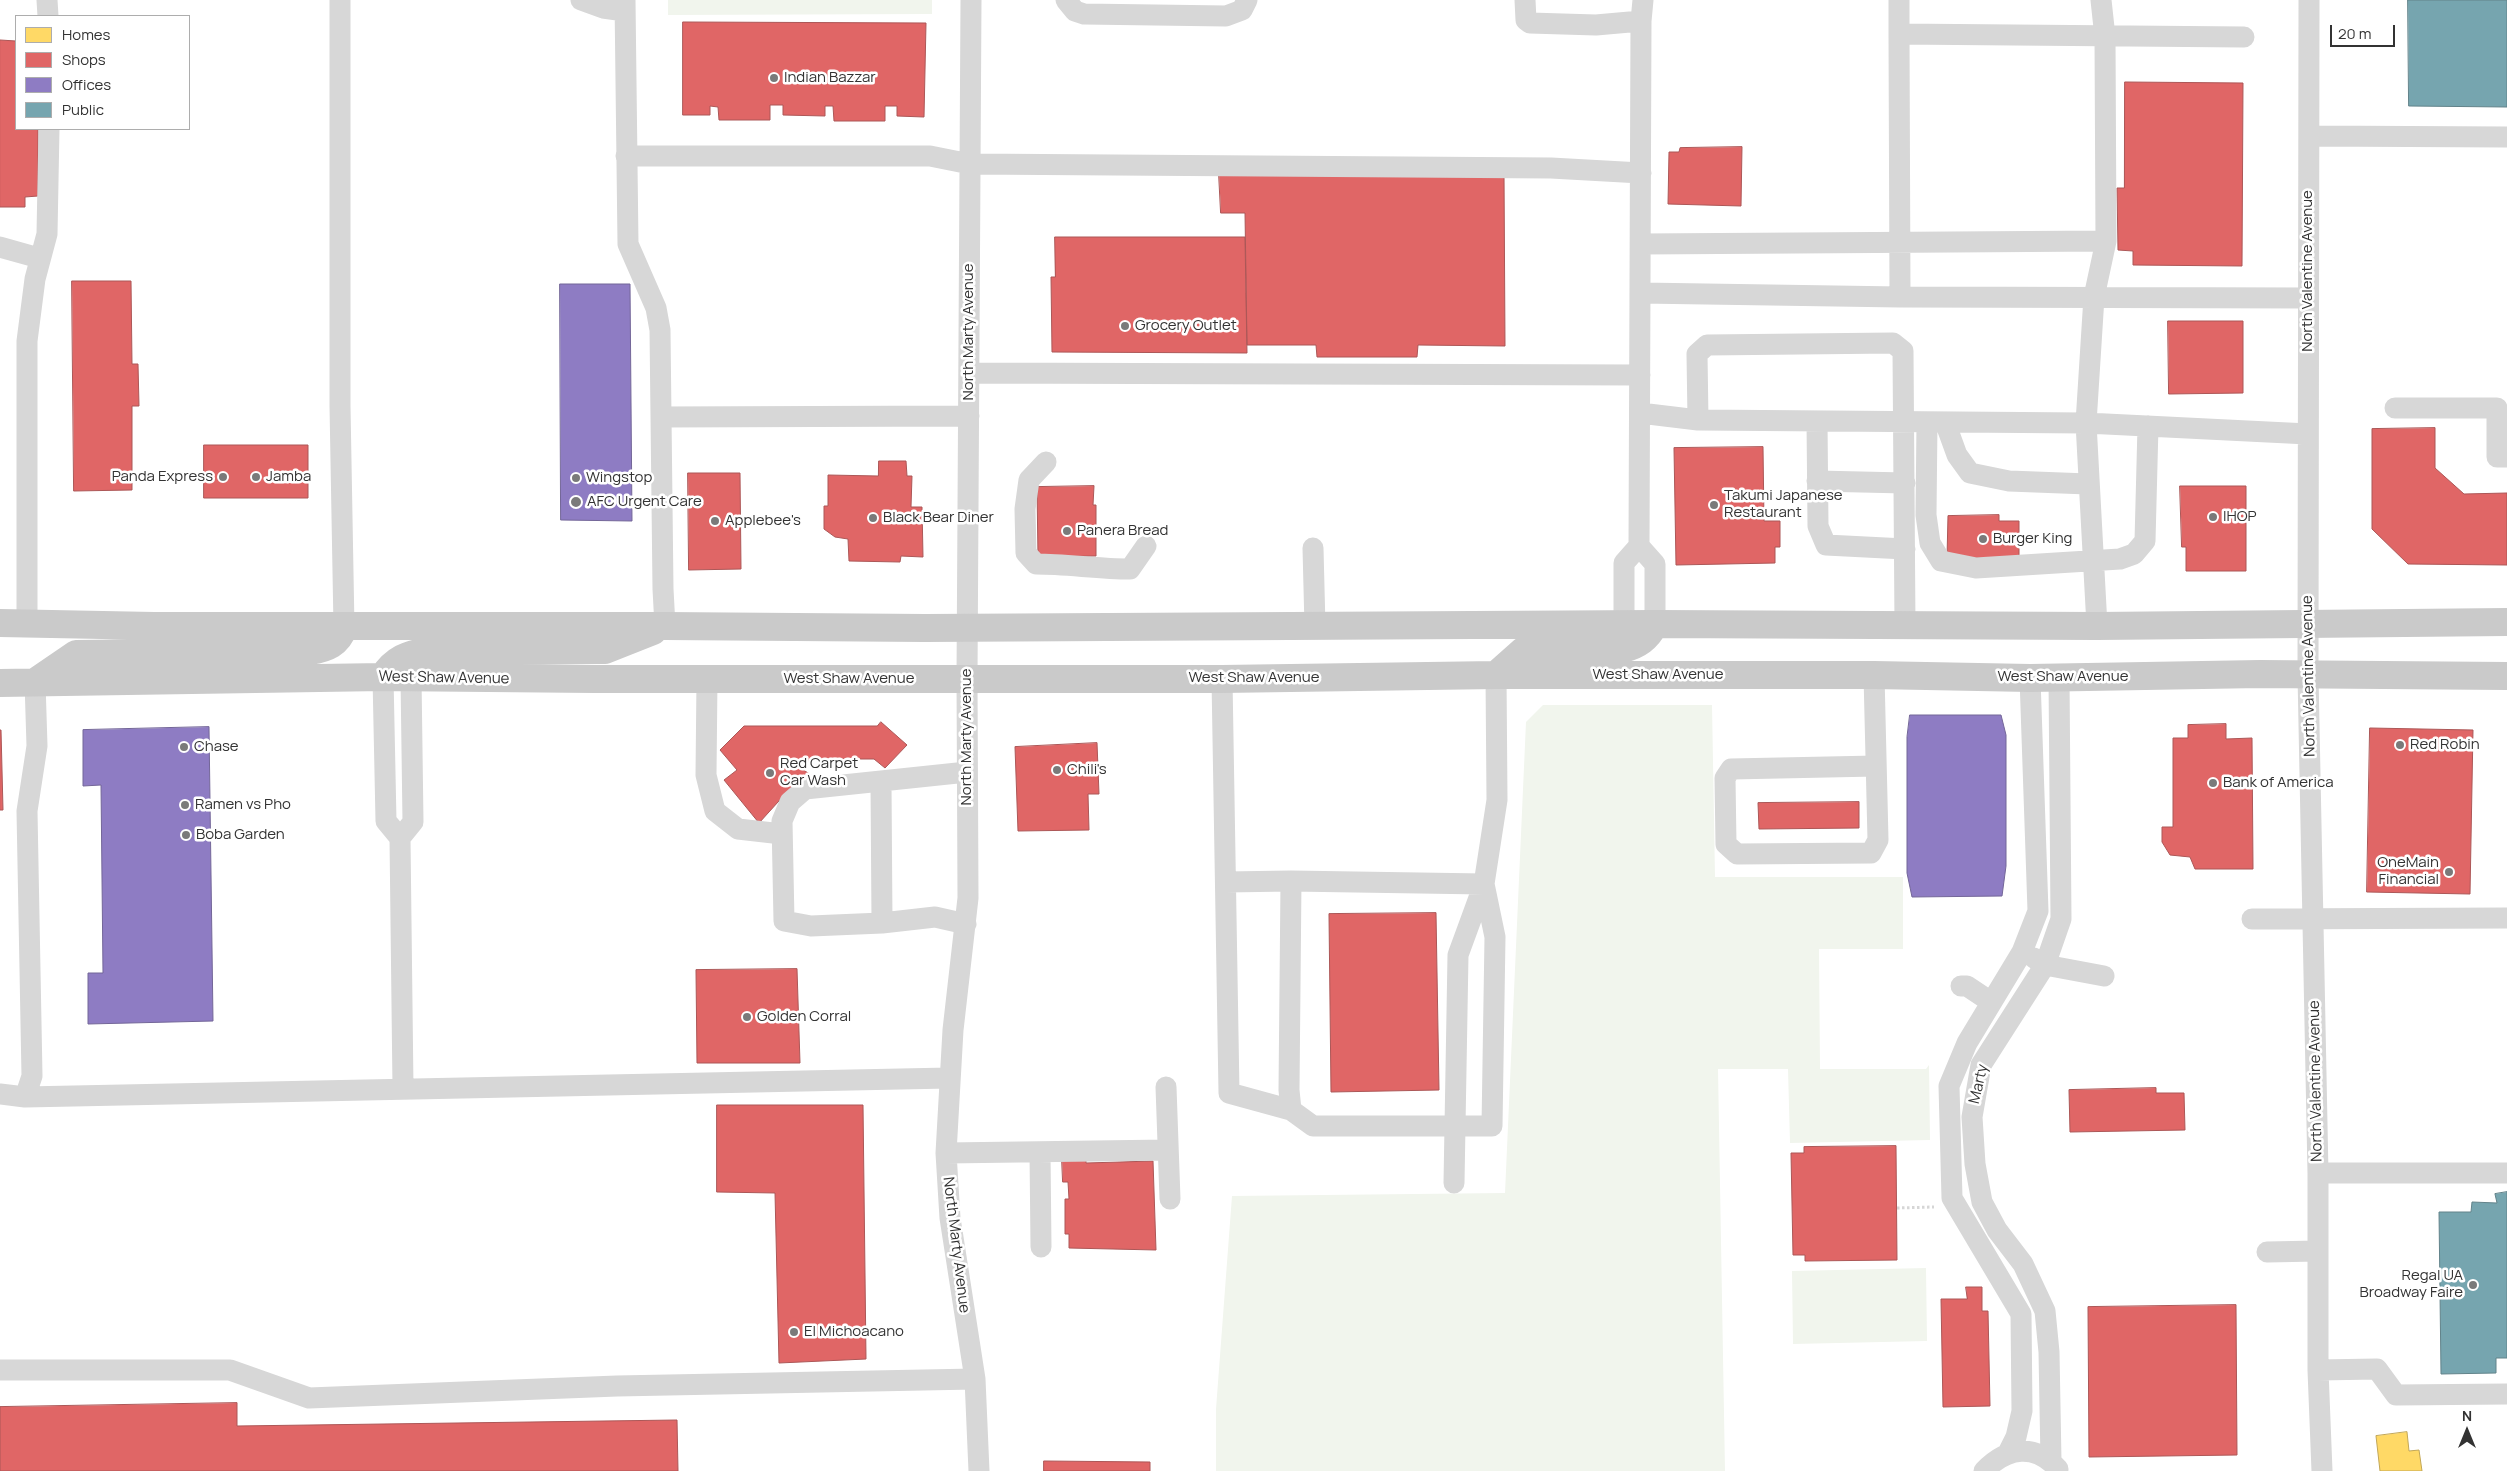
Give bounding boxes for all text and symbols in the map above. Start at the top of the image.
legend [15,15,190,130]
scale bar [2332,15,2397,47]
text: 20 m [2338,23,2371,44]
text: Homes [62,24,110,45]
text: Shops [62,49,106,70]
place label: Indian Bazzar [784,69,876,87]
marker: Indian Bazzar [768,72,780,84]
text: Offices [62,74,111,95]
text: Public [62,99,104,120]
street label: North Valentine Avenue [2299,190,2317,352]
street label: North Marty Avenue [960,264,978,400]
place label: Grocery Outlet [1135,317,1237,335]
marker: Grocery Outlet [1119,320,1131,332]
place label: Panda Express [112,468,213,486]
place label: Jamba [266,468,311,486]
place label: Wingstop [586,469,652,487]
marker: Panda Express [217,471,229,483]
marker: Jamba [250,471,262,483]
marker: Wingstop [570,472,582,484]
place label: Takumi Japanese Restaurant [1724,487,1843,522]
place label: AFC Urgent Care [587,493,702,511]
marker: AFC Urgent Care [569,495,583,509]
marker: Takumi Japanese Restaurant [1708,499,1720,511]
place label: IHOP [2223,508,2257,526]
place label: Black Bear Diner [883,509,994,527]
marker: IHOP [2207,511,2219,523]
place label: Applebee's [725,512,801,530]
marker: Black Bear Diner [867,512,879,524]
marker: Applebee's [709,515,721,527]
place label: Panera Bread [1077,522,1168,540]
marker: Panera Bread [1061,525,1073,537]
place label: Burger King [1993,530,2072,548]
marker: Burger King [1977,533,1989,545]
street label: North Valentine Avenue [2299,595,2319,757]
street label: West Shaw Avenue [1593,666,1723,684]
street label: West Shaw Avenue [378,668,510,688]
street label: West Shaw Avenue [1998,668,2128,686]
street label: North Marty Avenue [958,669,976,805]
street label: West Shaw Avenue [1189,669,1319,687]
street label: West Shaw Avenue [784,670,914,688]
place label: Red Robin [2410,736,2480,754]
place label: Chase [194,738,239,756]
marker: Red Robin [2394,739,2406,751]
marker: Chase [178,741,190,753]
place label: Red Carpet Car Wash [780,755,858,790]
place label: Chili's [1067,761,1107,779]
marker: Chili's [1051,764,1063,776]
marker: Red Carpet Car Wash [764,767,776,779]
place label: Bank of America [2223,774,2334,792]
marker: Bank of America [2207,777,2219,789]
place label: Ramen vs Pho [195,796,291,814]
marker: Ramen vs Pho [179,799,191,811]
place label: Boba Garden [196,826,285,844]
marker: Boba Garden [180,829,192,841]
place label: OneMain Financial [2377,854,2439,889]
marker: OneMain Financial [2443,866,2455,878]
street label: North Valentine Avenue [2306,1000,2326,1162]
place label: Golden Corral [757,1008,851,1026]
marker: Golden Corral [741,1011,753,1023]
street label: Marty [1966,1062,1992,1106]
street label: North Marty Avenue [939,1176,973,1314]
place label: Regal UA Broadway Faire [2359,1267,2463,1302]
marker: Regal UA Broadway Faire [2467,1279,2479,1291]
place label: El Michoacano [804,1323,904,1341]
marker: El Michoacano [788,1326,800,1338]
north arrow [2442,1406,2492,1456]
text: N [2462,1406,2472,1425]

